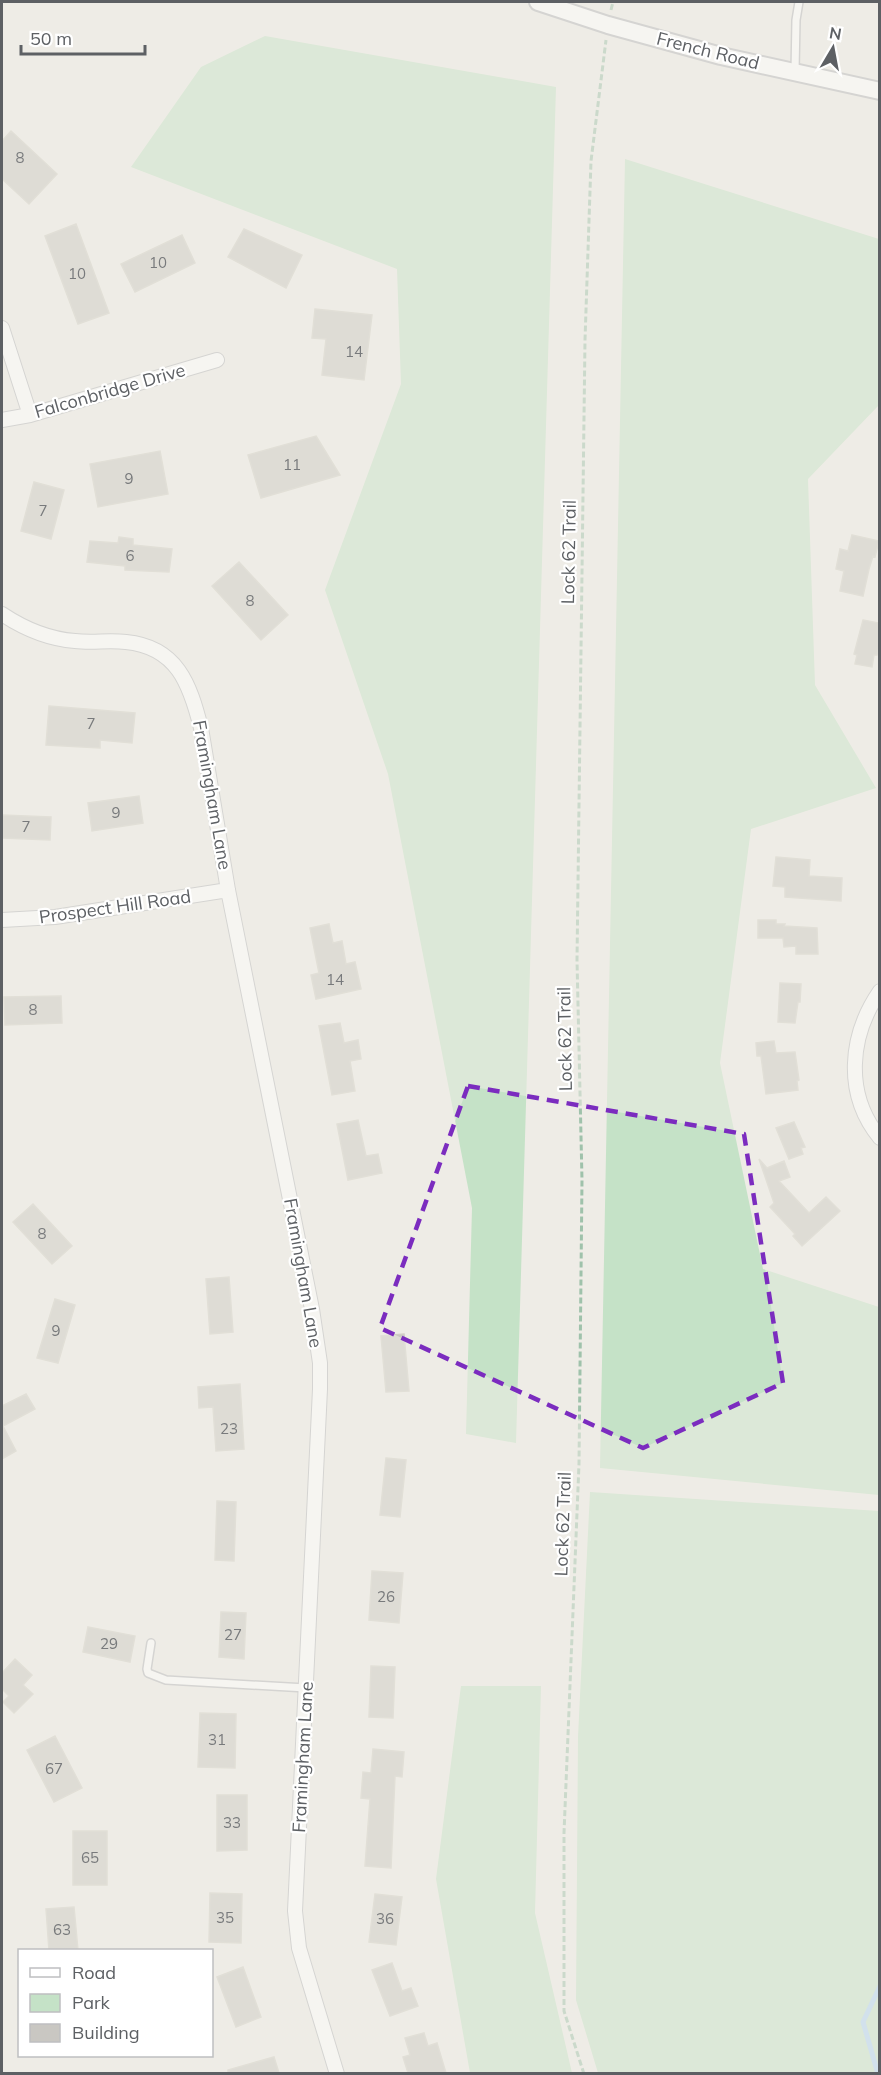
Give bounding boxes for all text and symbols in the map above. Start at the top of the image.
scale bar [21,18,146,56]
north arrow [803,18,863,78]
text: N [828,22,843,44]
text: 50 m [30,27,72,50]
street label: French Road [654,27,762,74]
house number: 8 [15,148,25,167]
house number: 10 [149,253,167,272]
house number: 10 [68,264,86,283]
house number: 14 [345,342,363,361]
street label: Falconbridge Drive [32,358,188,423]
house number: 11 [283,455,301,474]
house number: 9 [124,469,134,488]
street label: Lock 62 Trail [556,500,581,604]
house number: 7 [38,501,48,520]
house number: 6 [125,546,135,565]
house number: 8 [245,591,255,610]
house number: 7 [86,714,96,733]
street label: Framingham Lane [188,718,237,872]
house number: 9 [111,803,121,822]
house number: 7 [21,817,31,836]
street label: Prospect Hill Road [38,884,192,929]
house number: 14 [326,970,344,989]
street label: Lock 62 Trail [552,987,577,1091]
house number: 8 [28,1000,38,1019]
street label: Framingham Lane [279,1196,328,1350]
house number: 8 [37,1224,47,1243]
house number: 9 [51,1321,61,1340]
house number: 23 [220,1419,238,1438]
street label: Lock 62 Trail [549,1471,576,1577]
house number: 26 [377,1587,395,1606]
house number: 27 [224,1625,242,1644]
house number: 29 [100,1634,118,1653]
street label: Framingham Lane [287,1681,318,1833]
house number: 31 [208,1730,226,1749]
house number: 67 [45,1759,63,1778]
house number: 33 [223,1813,241,1832]
house number: 65 [81,1848,99,1867]
house number: 35 [216,1908,234,1927]
house number: 36 [376,1909,394,1928]
house number: 63 [53,1920,71,1939]
legend [18,1949,213,2057]
text: Road [72,1961,116,1984]
text: Park [72,1991,111,2014]
text: Building [72,2021,140,2044]

